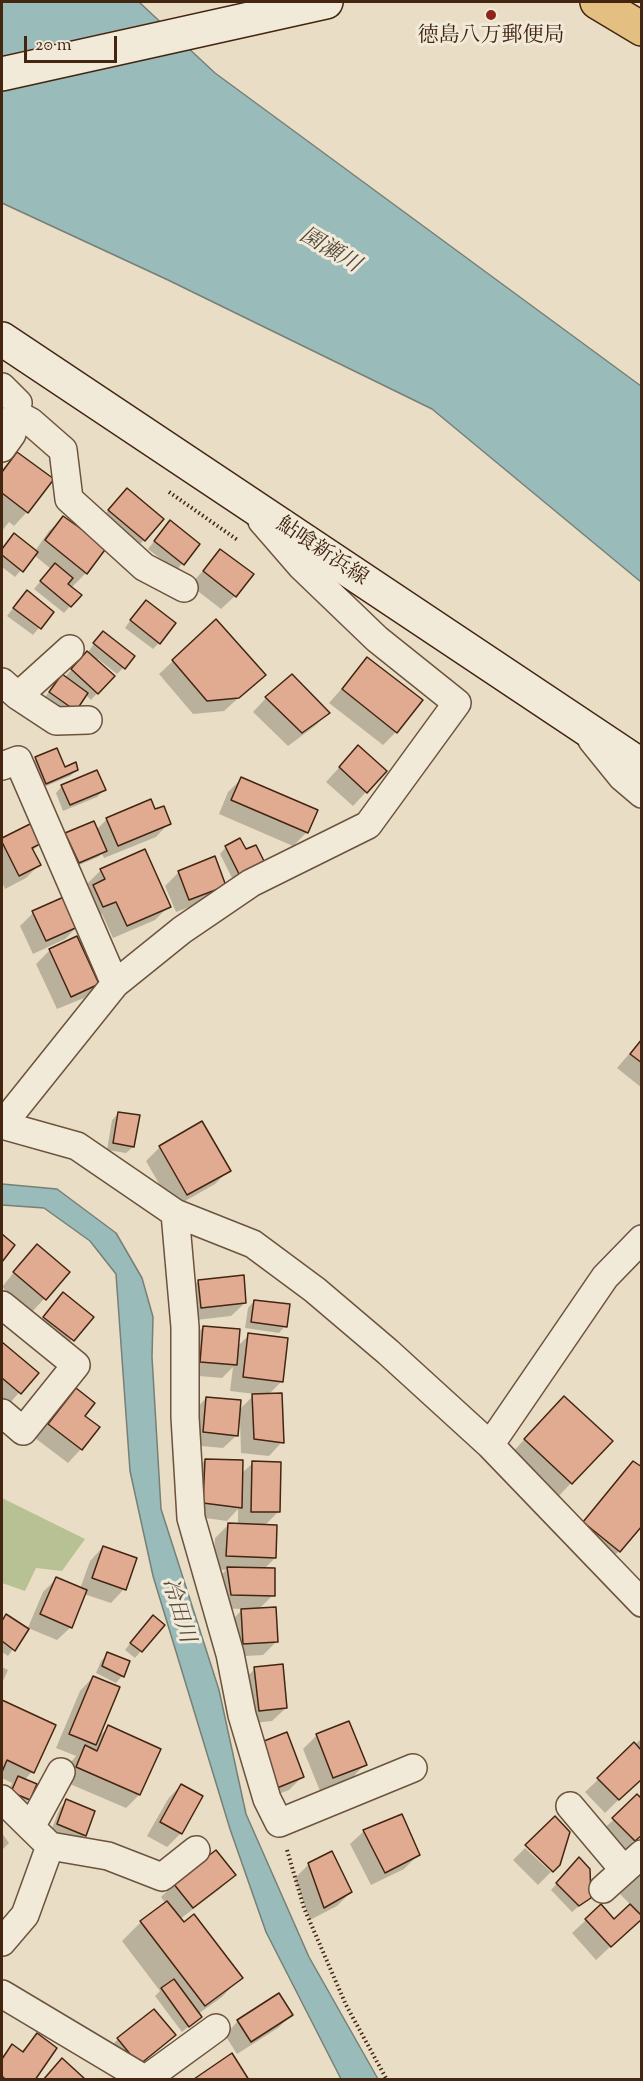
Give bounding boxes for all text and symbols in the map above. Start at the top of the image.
marker: 徳島八万郵便局 [484,8,498,22]
scale bar [27,24,120,62]
place label: 徳島八万郵便局 [418,24,564,50]
text: 20 m [35,33,72,59]
water label: 園瀬川 [294,224,364,280]
street label: 鮎喰新浜線 [270,513,372,593]
water label: 冷田川 [154,1576,198,1646]

